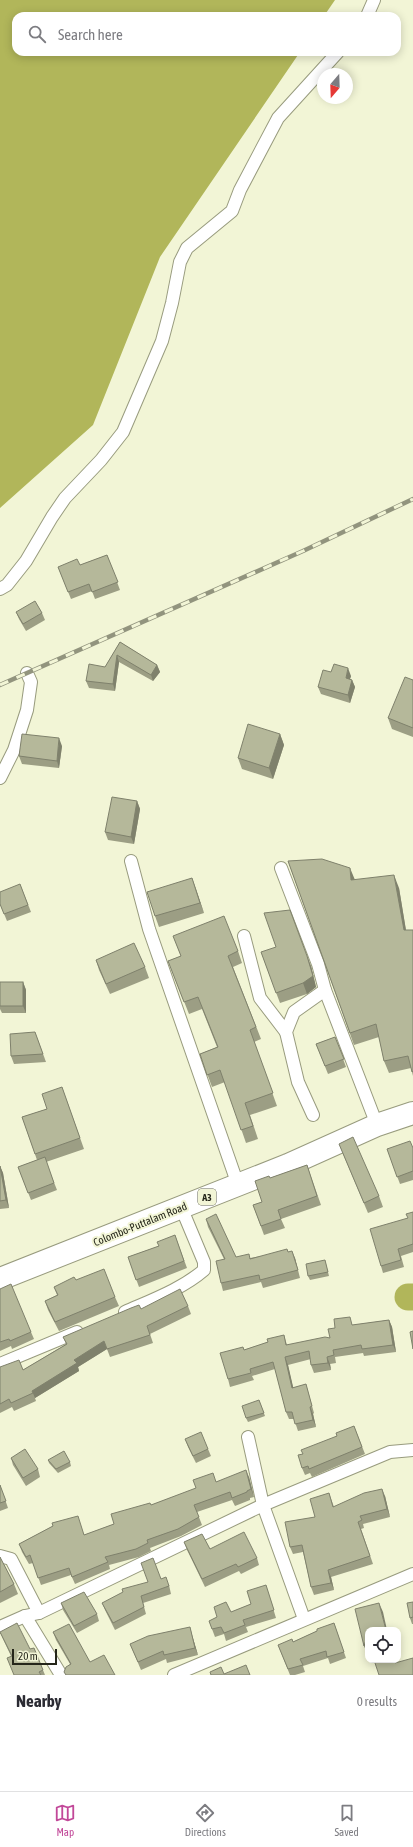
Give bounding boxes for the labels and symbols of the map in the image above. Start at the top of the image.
north arrow [317,68,353,104]
road number: A3 [198,1189,216,1205]
street label: Colombo-Puttalam Road [92,1200,188,1248]
scale bar [12,1647,57,1666]

